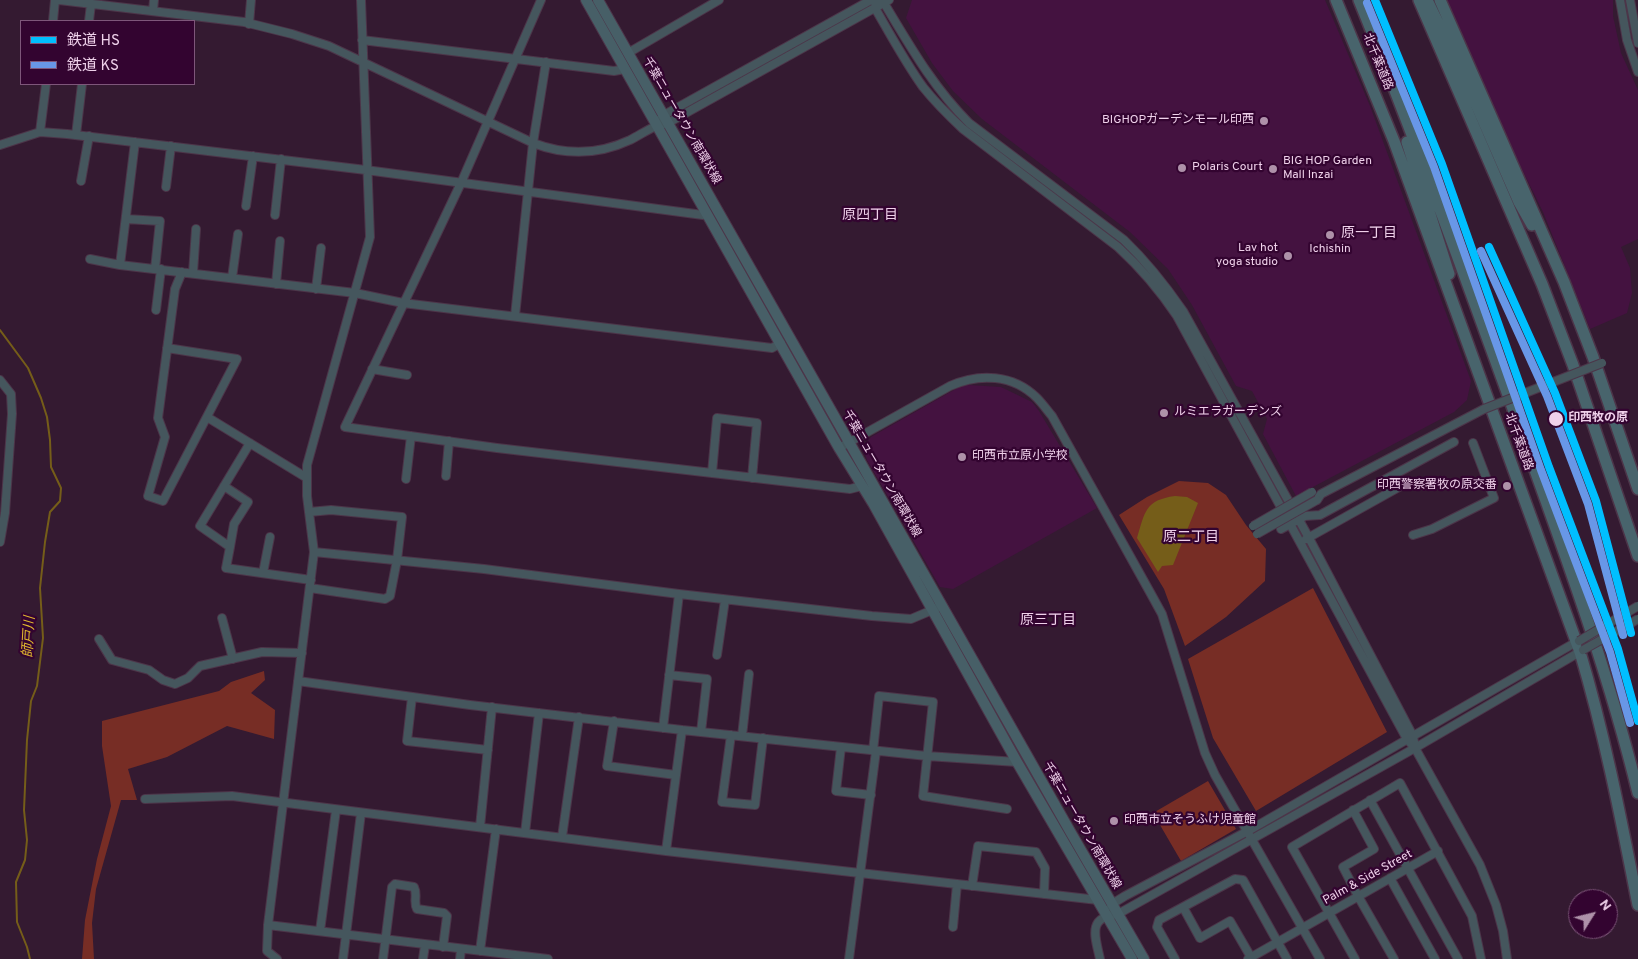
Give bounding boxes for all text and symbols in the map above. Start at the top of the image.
legend [20,20,195,85]
street label: 北千葉道路 [1359,31,1395,93]
text: 鉄道 HS [67,32,120,51]
street label: 千葉ニュータウン南環状線 [639,55,723,187]
text: 鉄道 KS [67,57,119,76]
place label: BIGHOPガーデンモール印西 [1102,114,1254,128]
marker: BIGHOPガーデンモール印西 [1258,115,1270,127]
place label: BIG HOP Garden Mall Inzai [1283,155,1372,183]
place label: Polaris Court [1192,161,1263,175]
marker: Polaris Court [1176,162,1188,174]
marker: BIG HOP Garden Mall Inzai [1267,163,1279,175]
district label: 原四丁目 [842,208,898,224]
district label: 原一丁目 [1341,226,1397,242]
marker: Ichishin [1324,229,1336,241]
place label: Lav hot yoga studio [1216,242,1278,270]
place label: Ichishin [1309,243,1351,257]
marker: Lav hot yoga studio [1282,250,1294,262]
place label: ルミエラガーデンズ [1174,406,1282,420]
marker: ルミエラガーデンズ [1158,407,1170,419]
street label: 千葉ニュータウン南環状線 [839,408,923,540]
marker: 印西牧の原 [1547,410,1565,428]
street label: 北千葉道路 [1501,411,1535,473]
place label: 印西牧の原 [1568,412,1628,426]
place label: 印西市立原小学校 [972,450,1068,464]
marker: 印西市立原小学校 [956,451,968,463]
place label: 印西警察署牧の原交番 [1377,479,1497,493]
marker: 印西警察署牧の原交番 [1501,480,1513,492]
district label: 原二丁目 [1163,530,1219,546]
district label: 原三丁目 [1020,613,1076,629]
water label: 師戸川 [21,616,39,658]
street label: 千葉ニュータウン南環状線 [1039,760,1123,892]
place label: 印西市立そうふけ児童館 [1124,814,1256,828]
marker: 印西市立そうふけ児童館 [1108,815,1120,827]
street label: Palm & Side Street [1321,847,1415,909]
north arrow [1568,889,1618,939]
text: N [1595,896,1615,915]

